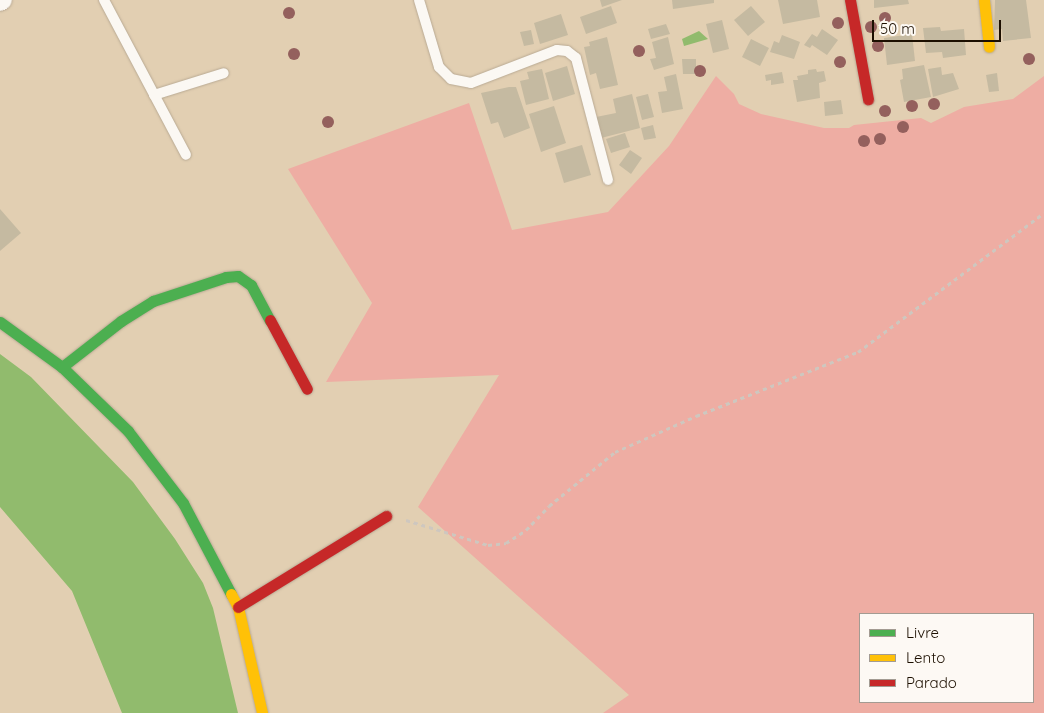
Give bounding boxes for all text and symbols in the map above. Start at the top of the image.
scale bar [874,10,1003,42]
text: 50 m [880,19,915,38]
legend [859,613,1034,703]
text: Livre [906,623,939,642]
text: Lento [906,648,945,667]
text: Parado [906,673,957,692]

